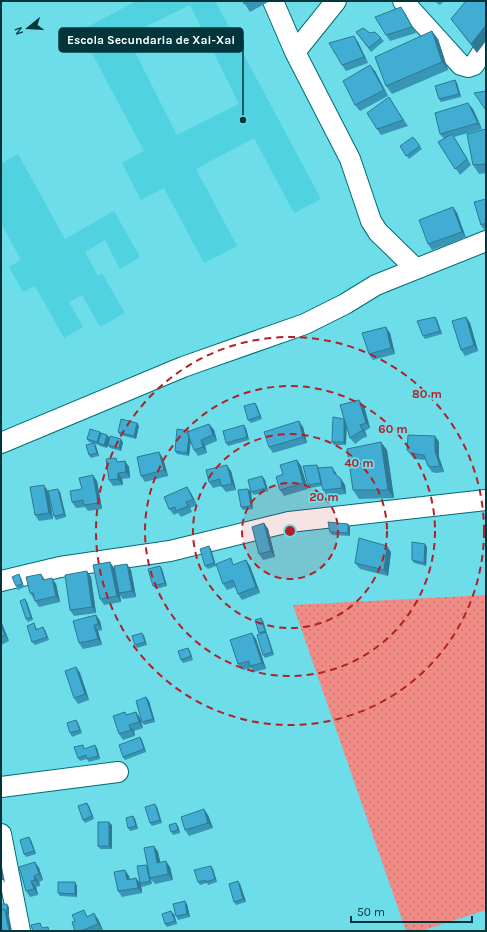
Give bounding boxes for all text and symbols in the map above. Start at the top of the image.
north arrow [8,8,48,48]
text: N [12,25,26,37]
callout: Escola Secundaria de Xai-Xai [59,28,243,52]
text: Escola Secundaria de Xai-Xai [67,33,235,47]
text: 80 m [412,387,442,401]
text: 60 m [378,422,408,436]
text: 40 m [344,456,374,470]
text: 20 m [309,490,339,504]
centre of rings [283,524,297,538]
scale bar [351,898,472,924]
text: 50 m [357,905,385,919]

